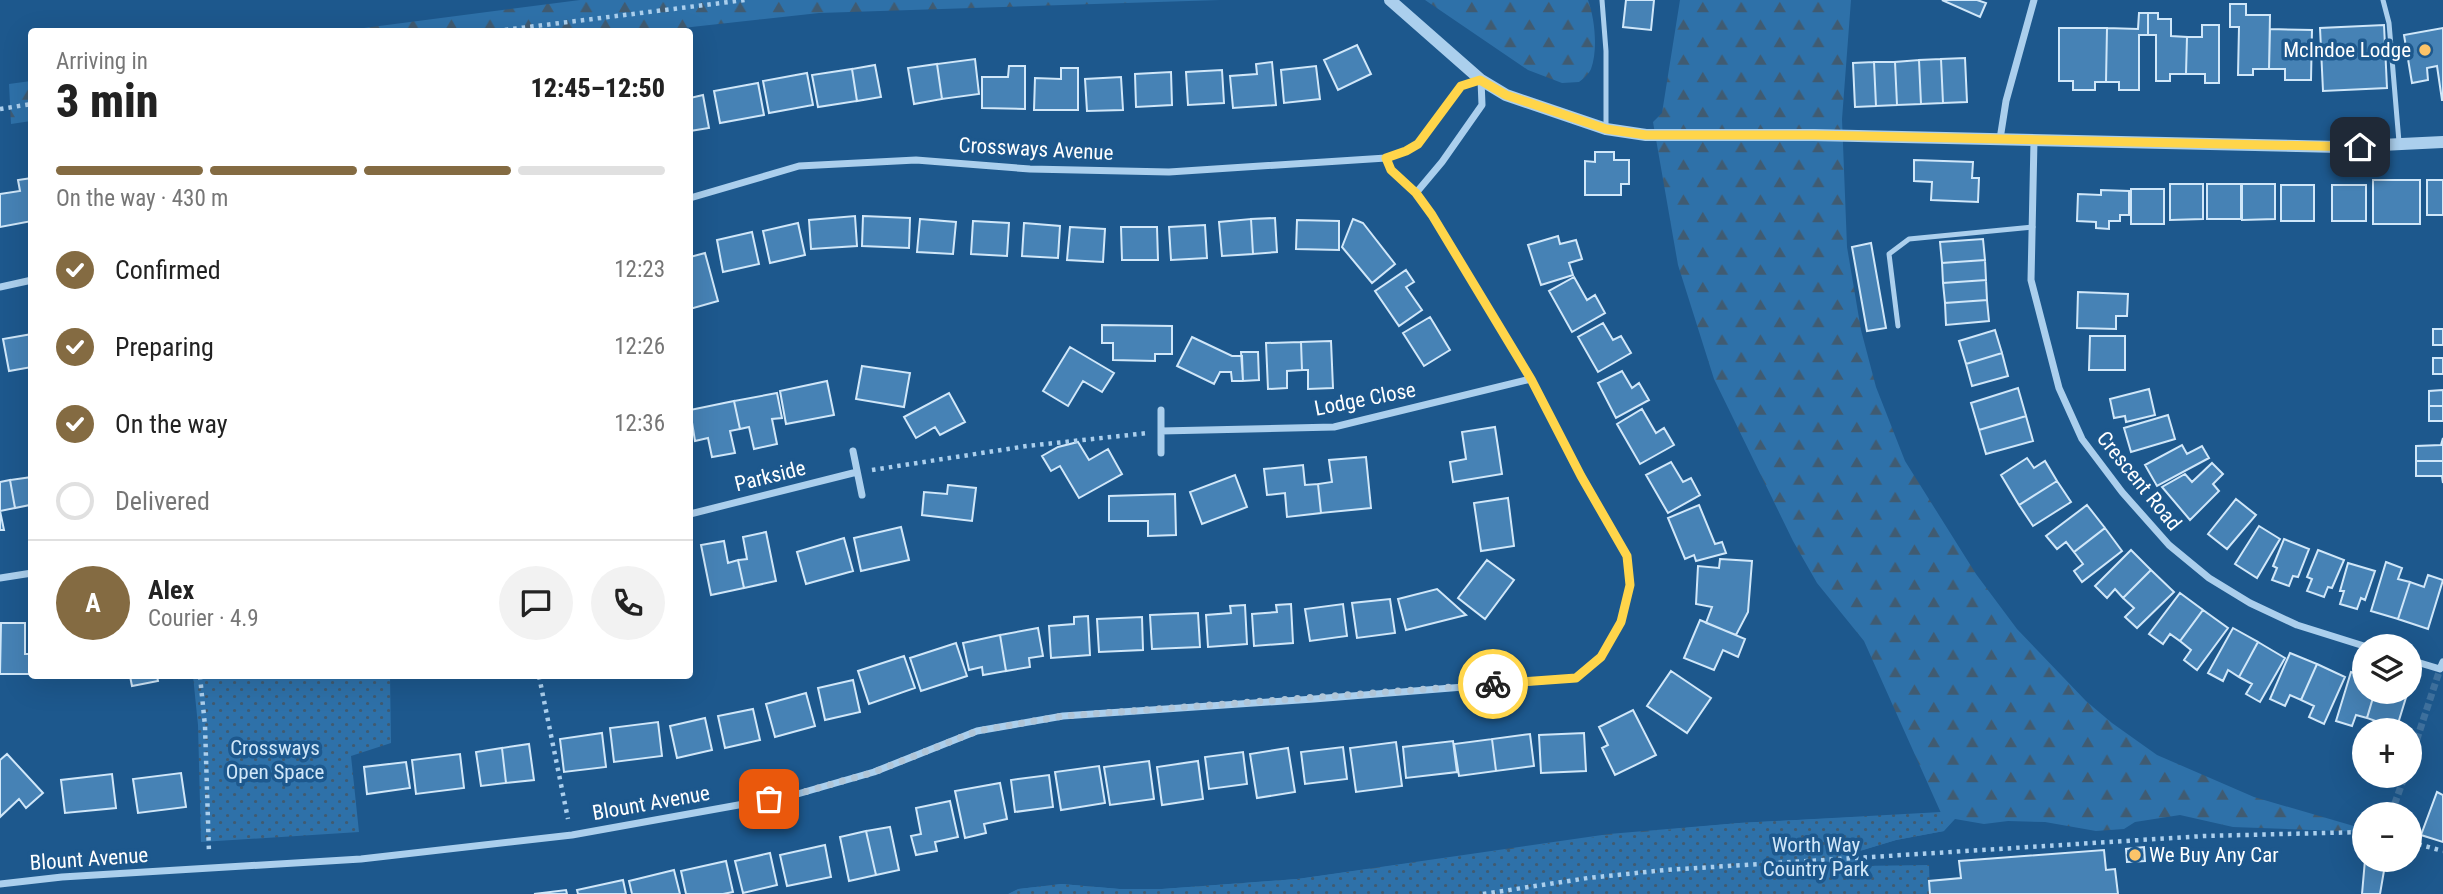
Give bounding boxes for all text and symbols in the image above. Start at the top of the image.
place label: McIndoe Lodge [2283,38,2411,62]
marker: McIndoe Lodge [2417,42,2433,58]
text: Arriving in [56,48,148,75]
text: 12:45–12:50 [531,73,665,103]
text: 3 min [56,74,159,128]
pin [2330,117,2390,177]
icon: home [2341,128,2379,166]
street label: Crossways Avenue [958,133,1114,165]
text: On the way · 430 m [56,185,228,212]
icon: check [56,251,94,289]
text: Confirmed [115,255,221,285]
text: 12:23 [614,256,665,283]
icon: check [56,328,94,366]
text: Preparing [115,332,214,362]
text: 12:26 [614,333,665,360]
street label: Lodge Close [1312,377,1418,421]
icon: check [56,405,94,443]
text: On the way [115,409,228,439]
text: 12:36 [614,410,665,437]
street label: Crescent Road [2092,427,2186,535]
street label: Parkside [732,456,808,496]
text: Delivered [115,486,210,516]
button: chat [499,566,573,640]
button: phone [591,566,665,640]
text: Alex [148,575,194,605]
text: A [85,588,101,618]
text: Courier · 4.9 [148,605,259,632]
map controls [2352,634,2422,872]
button: layers [2352,634,2422,704]
courier [1458,649,1528,719]
icon: bike [1474,665,1512,703]
button: + [2352,718,2422,788]
park label: Crossways Open Space [226,736,324,784]
pin [739,769,799,829]
icon: bag [750,780,788,818]
street label: Blount Avenue [590,781,712,825]
button: − [2352,802,2422,872]
park label: Worth Way Country Park [1763,833,1870,881]
street label: Blount Avenue [29,843,149,875]
place label: We Buy Any Car [2149,843,2279,867]
marker: We Buy Any Car [2127,847,2143,863]

